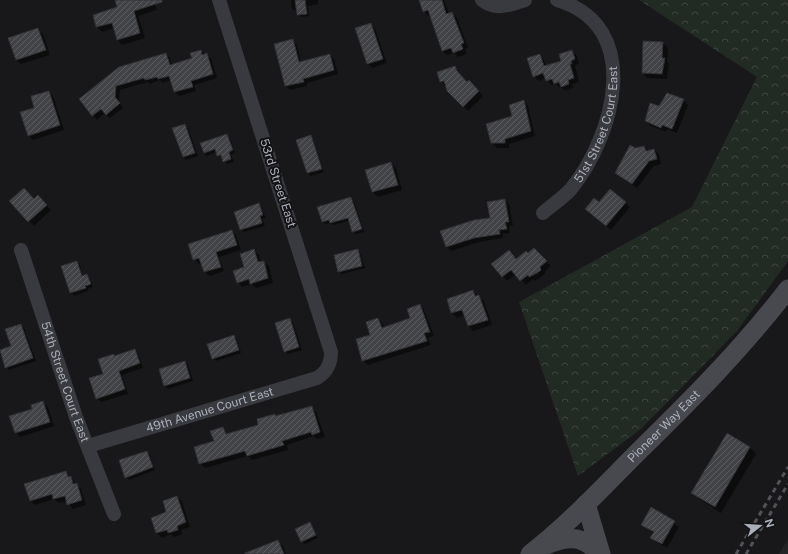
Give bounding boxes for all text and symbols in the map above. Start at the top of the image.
street label: 51st Street Court East [571,65,620,185]
street label: 53rd Street East [257,137,299,229]
street label: 54th Street Court East [38,320,92,444]
street label: 49th Avenue Court East [144,384,276,435]
street label: Pioneer Way East [625,387,703,465]
north arrow [740,506,780,546]
text: N [763,517,777,529]

